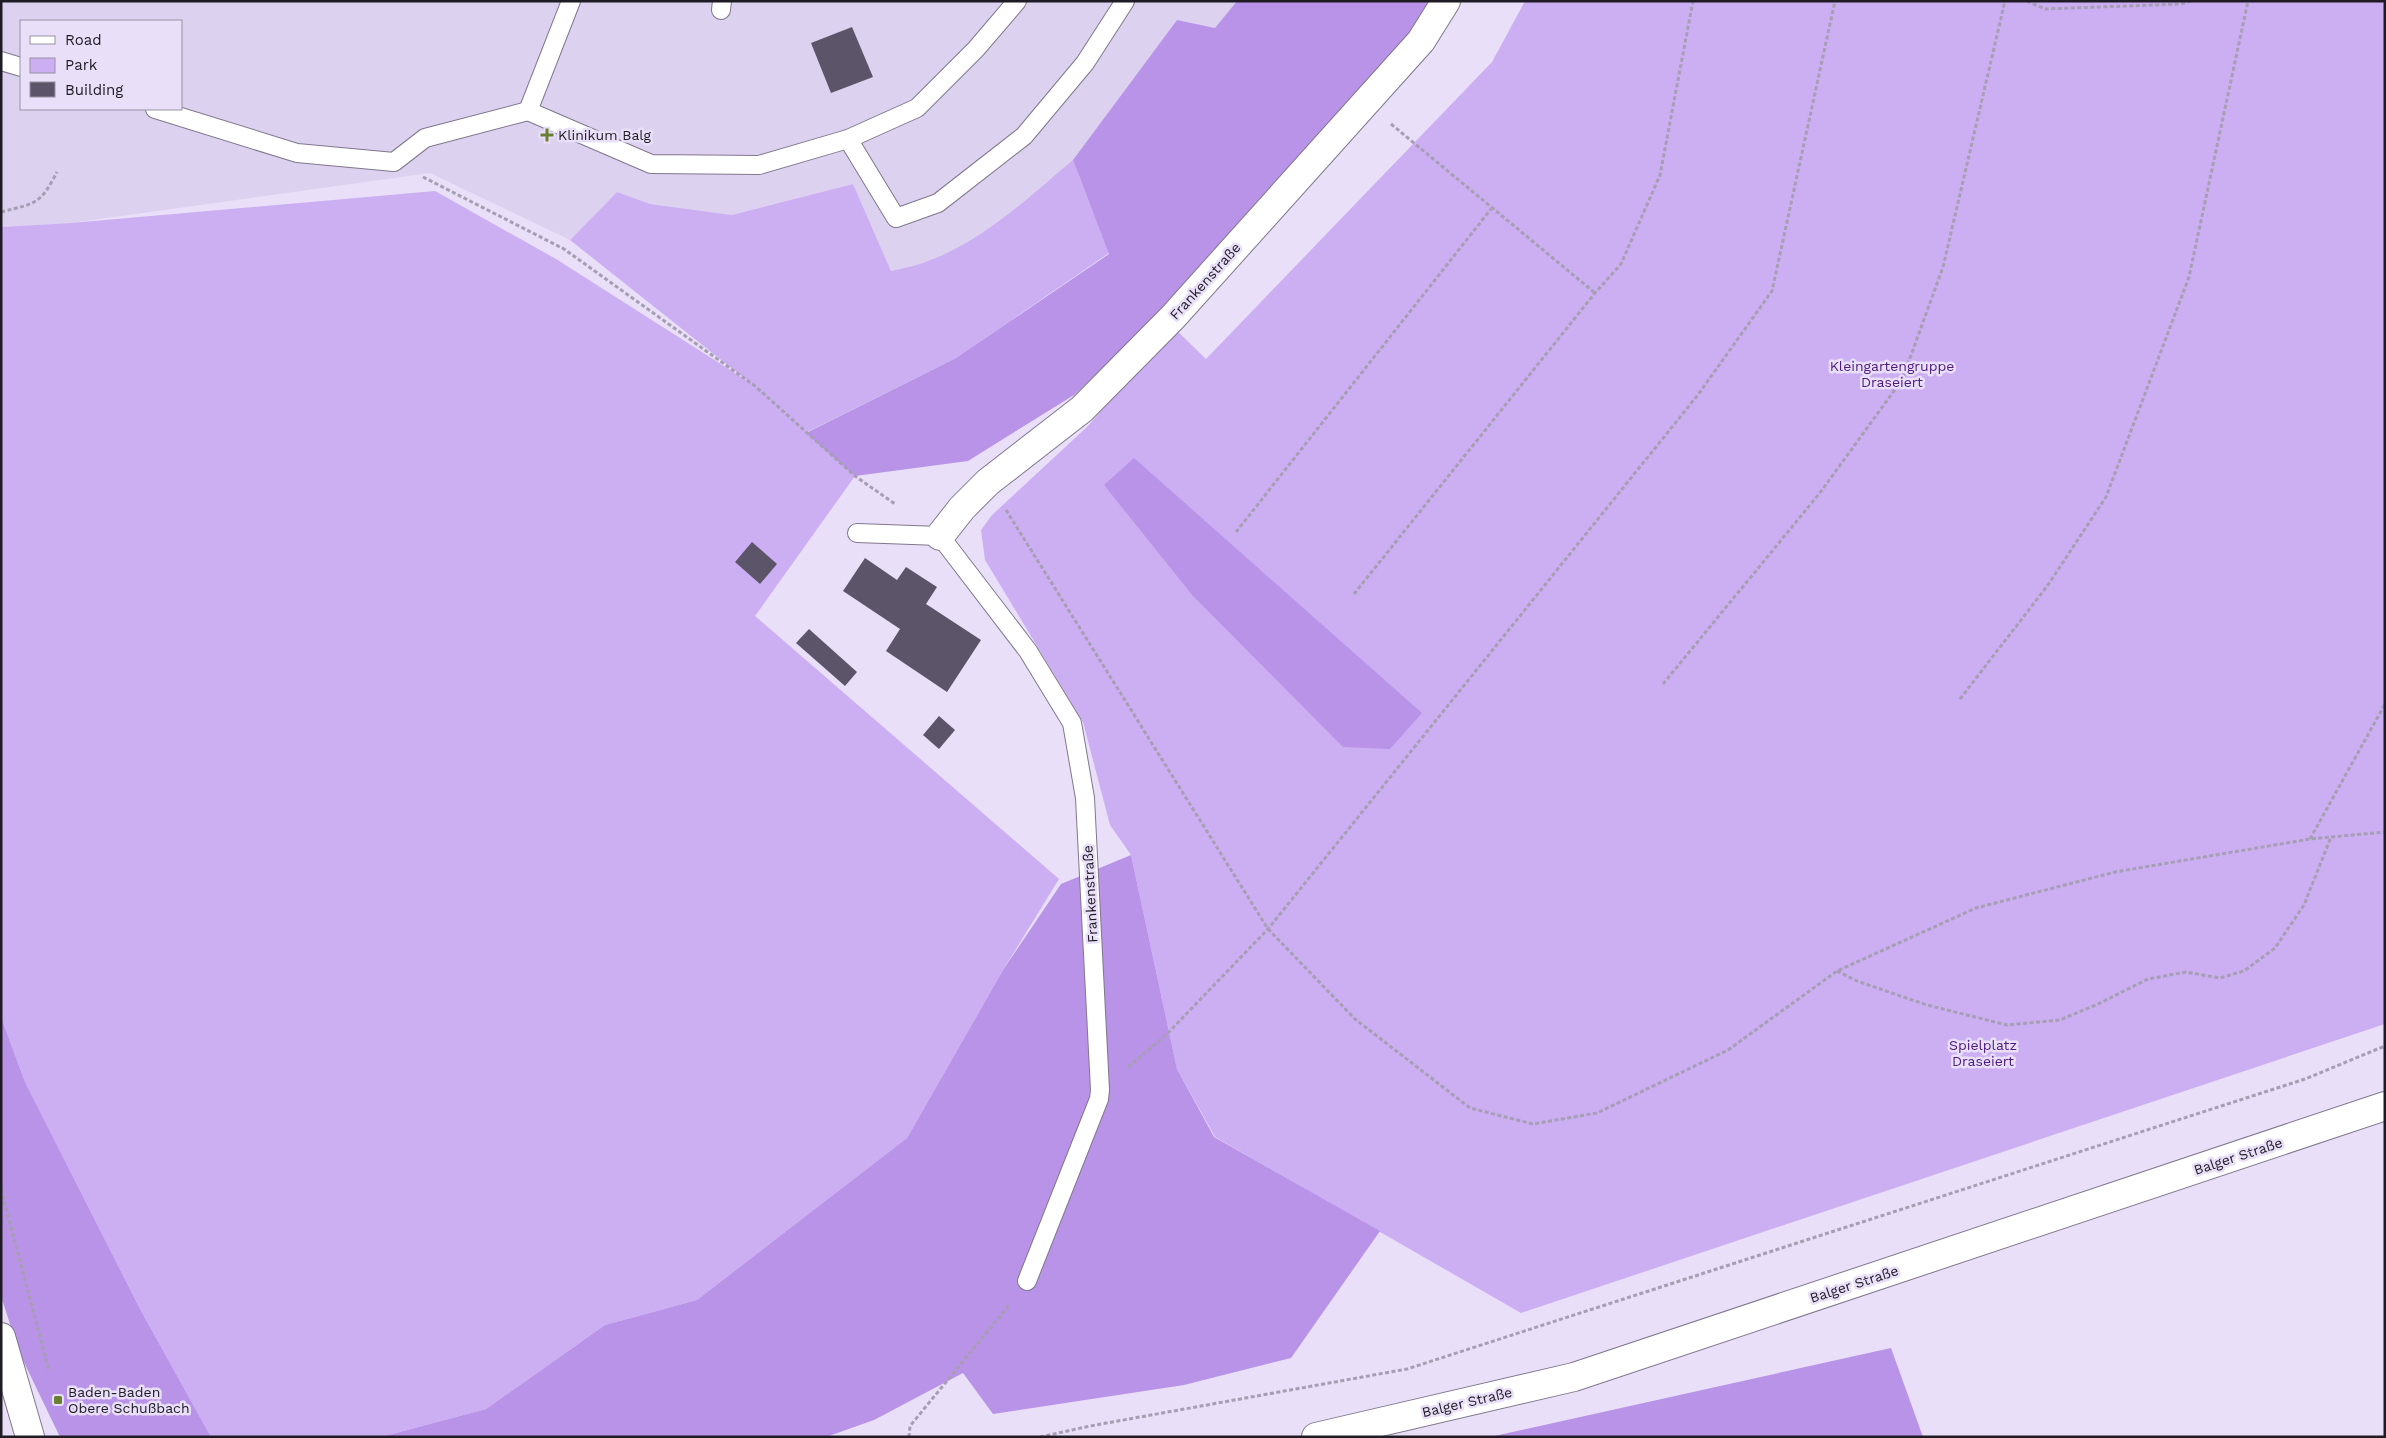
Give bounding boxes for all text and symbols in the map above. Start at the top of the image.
legend [20,20,182,110]
text: Road [65,31,102,49]
text: Park [65,56,98,74]
text: Building [65,81,123,99]
place label: Klinikum Balg [558,127,652,143]
marker: Klinikum Balg [540,128,554,142]
street label: Frankenstraße [1166,239,1244,323]
park label: Kleingartengruppe Draseiert [1830,358,1954,390]
street label: Frankenstraße [1079,845,1101,943]
park label: Spielplatz Draseiert [1949,1037,2017,1069]
street label: Balger Straße [2192,1134,2284,1178]
street label: Balger Straße [1808,1262,1900,1306]
place label: Baden-Baden Obere Schußbach [68,1384,190,1416]
street label: Balger Straße [1420,1384,1514,1420]
marker: Baden-Baden Obere Schußbach [52,1394,64,1406]

